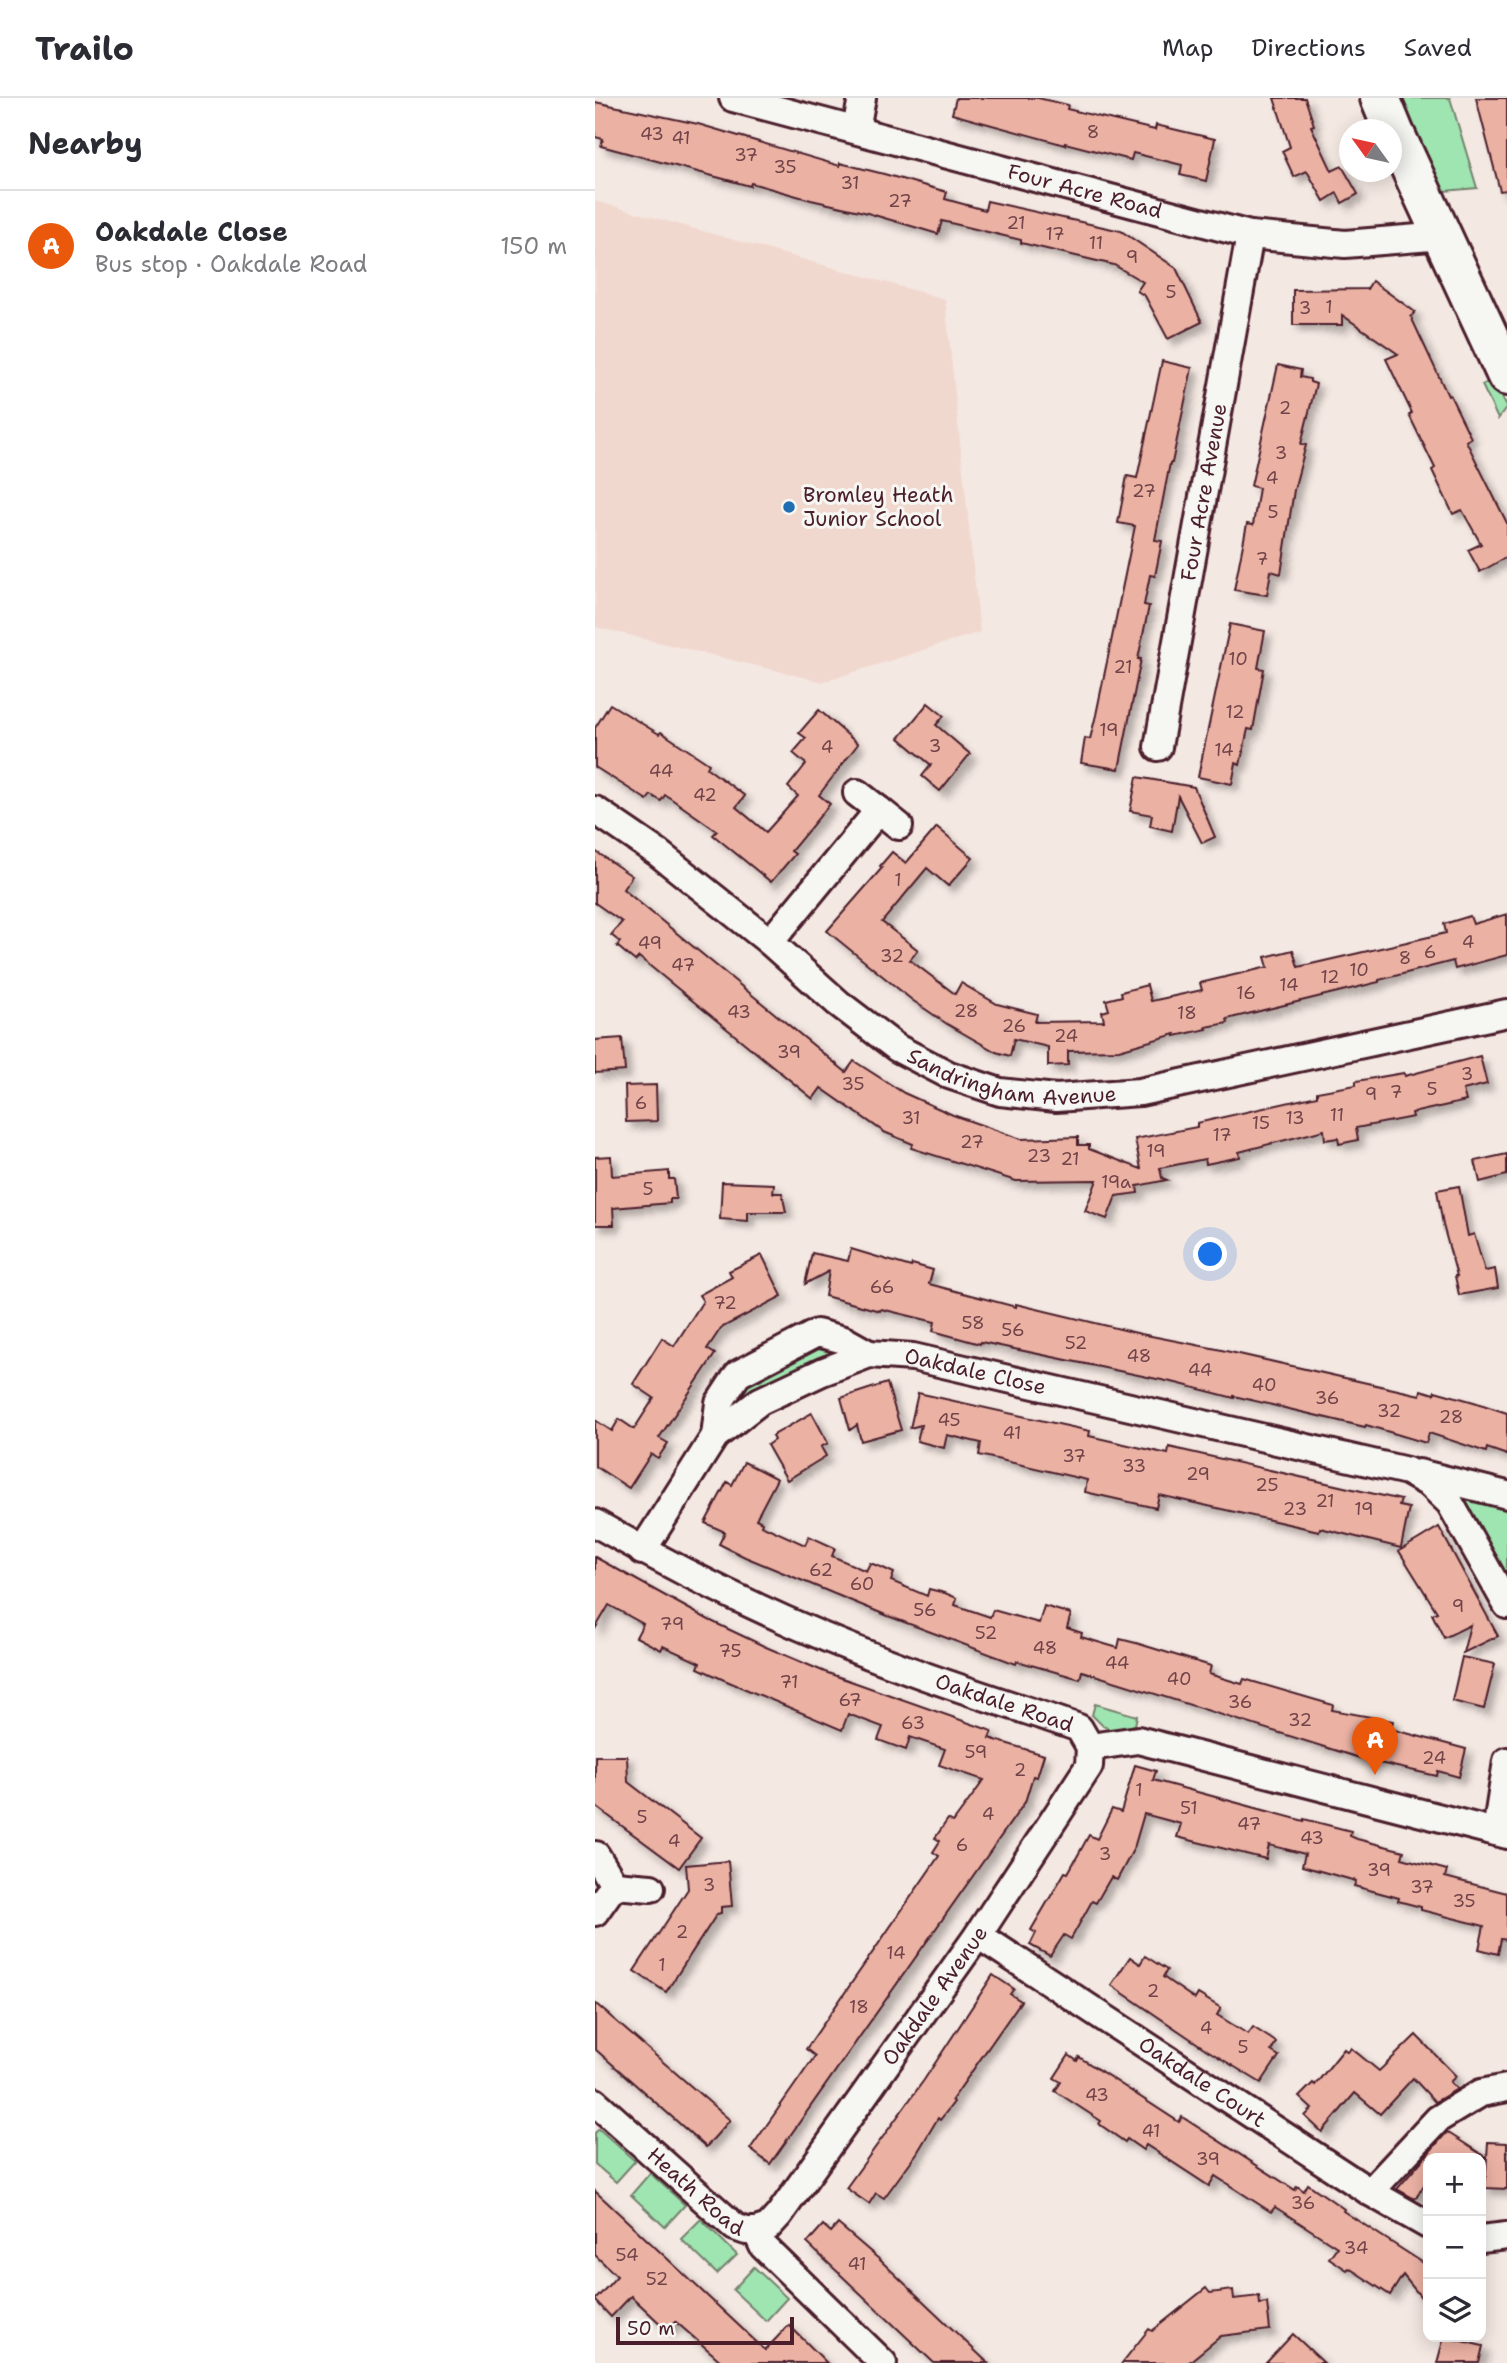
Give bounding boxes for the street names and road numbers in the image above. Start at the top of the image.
street label: Four Acre Road [1005,157,1165,225]
street label: Four Acre Avenue [1174,401,1234,583]
street label: Sandringham Avenue [902,1042,1117,1112]
street label: Oakdale Close [904,1342,1049,1401]
street label: Oakdale Road [932,1667,1077,1739]
street label: Oakdale Avenue [876,1921,994,2071]
street label: Oakdale Court [1133,2030,1271,2134]
street label: Heath Road [641,2141,747,2243]

